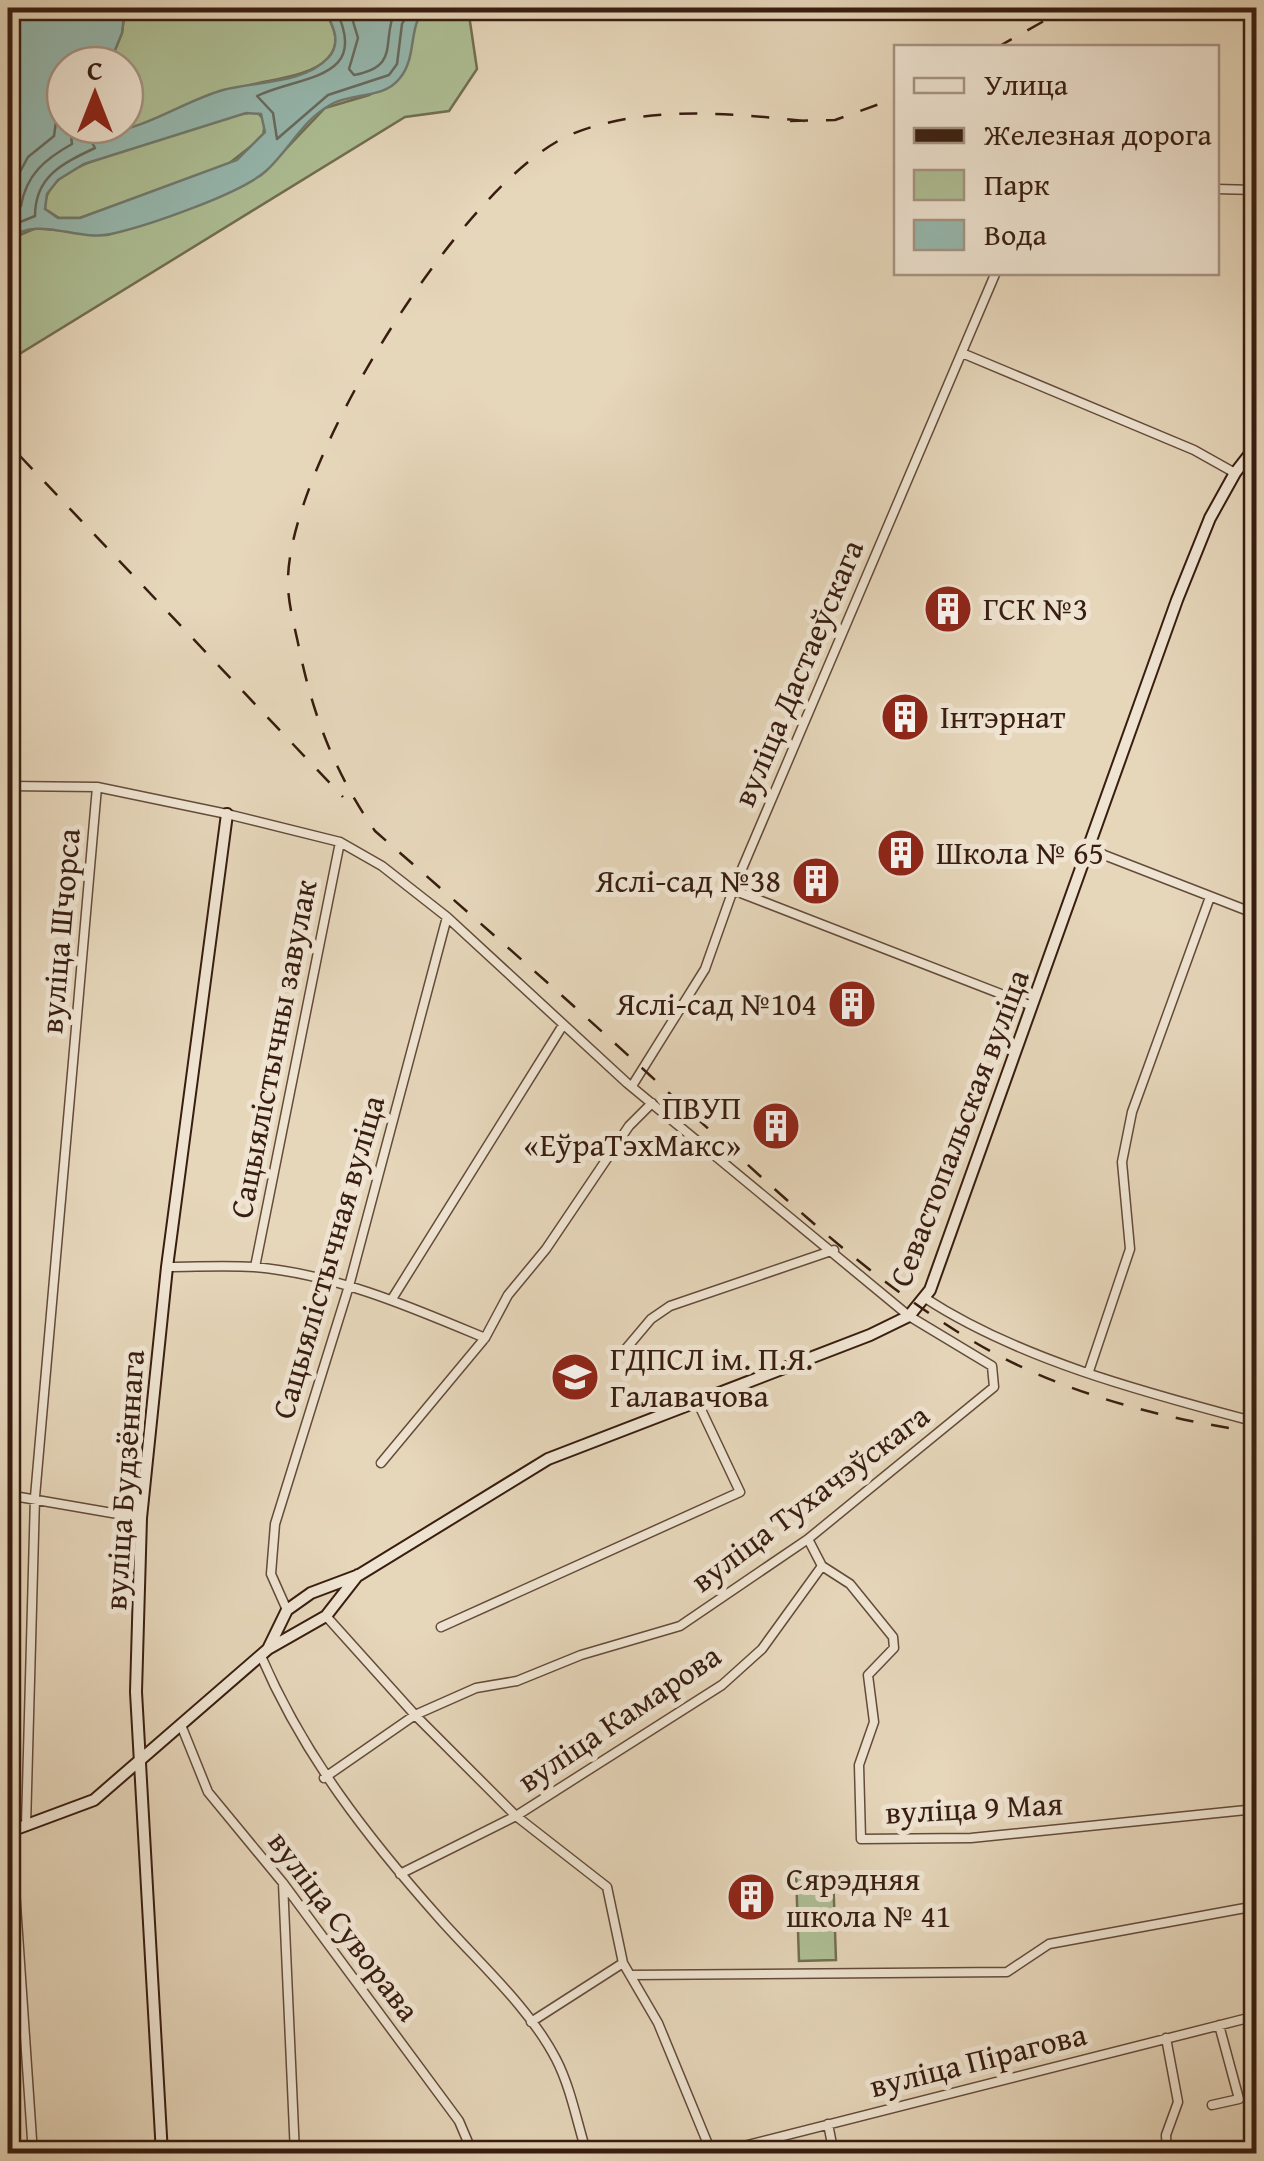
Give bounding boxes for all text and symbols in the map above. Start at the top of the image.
north arrow [45,45,145,145]
legend [894,45,1219,275]
text: С [87,49,103,90]
text: Улица [984,62,1069,106]
text: Железная дорога [983,112,1213,156]
text: Парк [984,162,1050,206]
text: Вода [984,212,1048,256]
street label: вуліца Дастаеўскага [720,531,875,814]
building icon: ГСК №3 [922,583,974,635]
place label: ГСК №3 [983,585,1088,632]
building icon: Інтэрнат [879,691,931,743]
place label: Інтэрнат [940,693,1066,740]
street label: вуліца Шчорса [27,826,92,1036]
building icon: Школа № 65 [875,827,927,879]
place label: Школа № 65 [936,829,1104,876]
building icon: Яслі-сад №38 [790,855,842,907]
place label: Яслі-сад №38 [595,857,781,904]
street label: Сацыялістычны завулак [217,875,328,1222]
street label: Севастопальская вуліца [876,962,1041,1293]
building icon: Яслі-сад №104 [826,978,878,1030]
place label: Яслі-сад №104 [615,980,817,1027]
place label: ПВУП «ЕўраТэхМакс» [524,1084,741,1168]
street label: Сацыялістычная вуліца [259,1089,396,1424]
building icon: ПВУП «ЕўраТэхМакс» [750,1100,802,1152]
place label: ГДПСЛ ім. П.Я. Галавачова [610,1335,813,1419]
street label: вуліца Будзённага [91,1347,156,1612]
school or university icon: ГДПСЛ ім. П.Я. Галавачова [549,1351,601,1403]
street label: вуліца Тухачэўскага [681,1392,940,1603]
street label: вуліца Камарова [508,1632,730,1803]
street label: вуліца 9 Мая [884,1779,1064,1836]
street label: вуліца Суворава [257,1821,432,2031]
place label: Сярэдняя школа № 41 [786,1855,951,1939]
building icon: Сярэдняя школа № 41 [725,1871,777,1923]
street label: вуліца Пірагова [865,2010,1092,2109]

